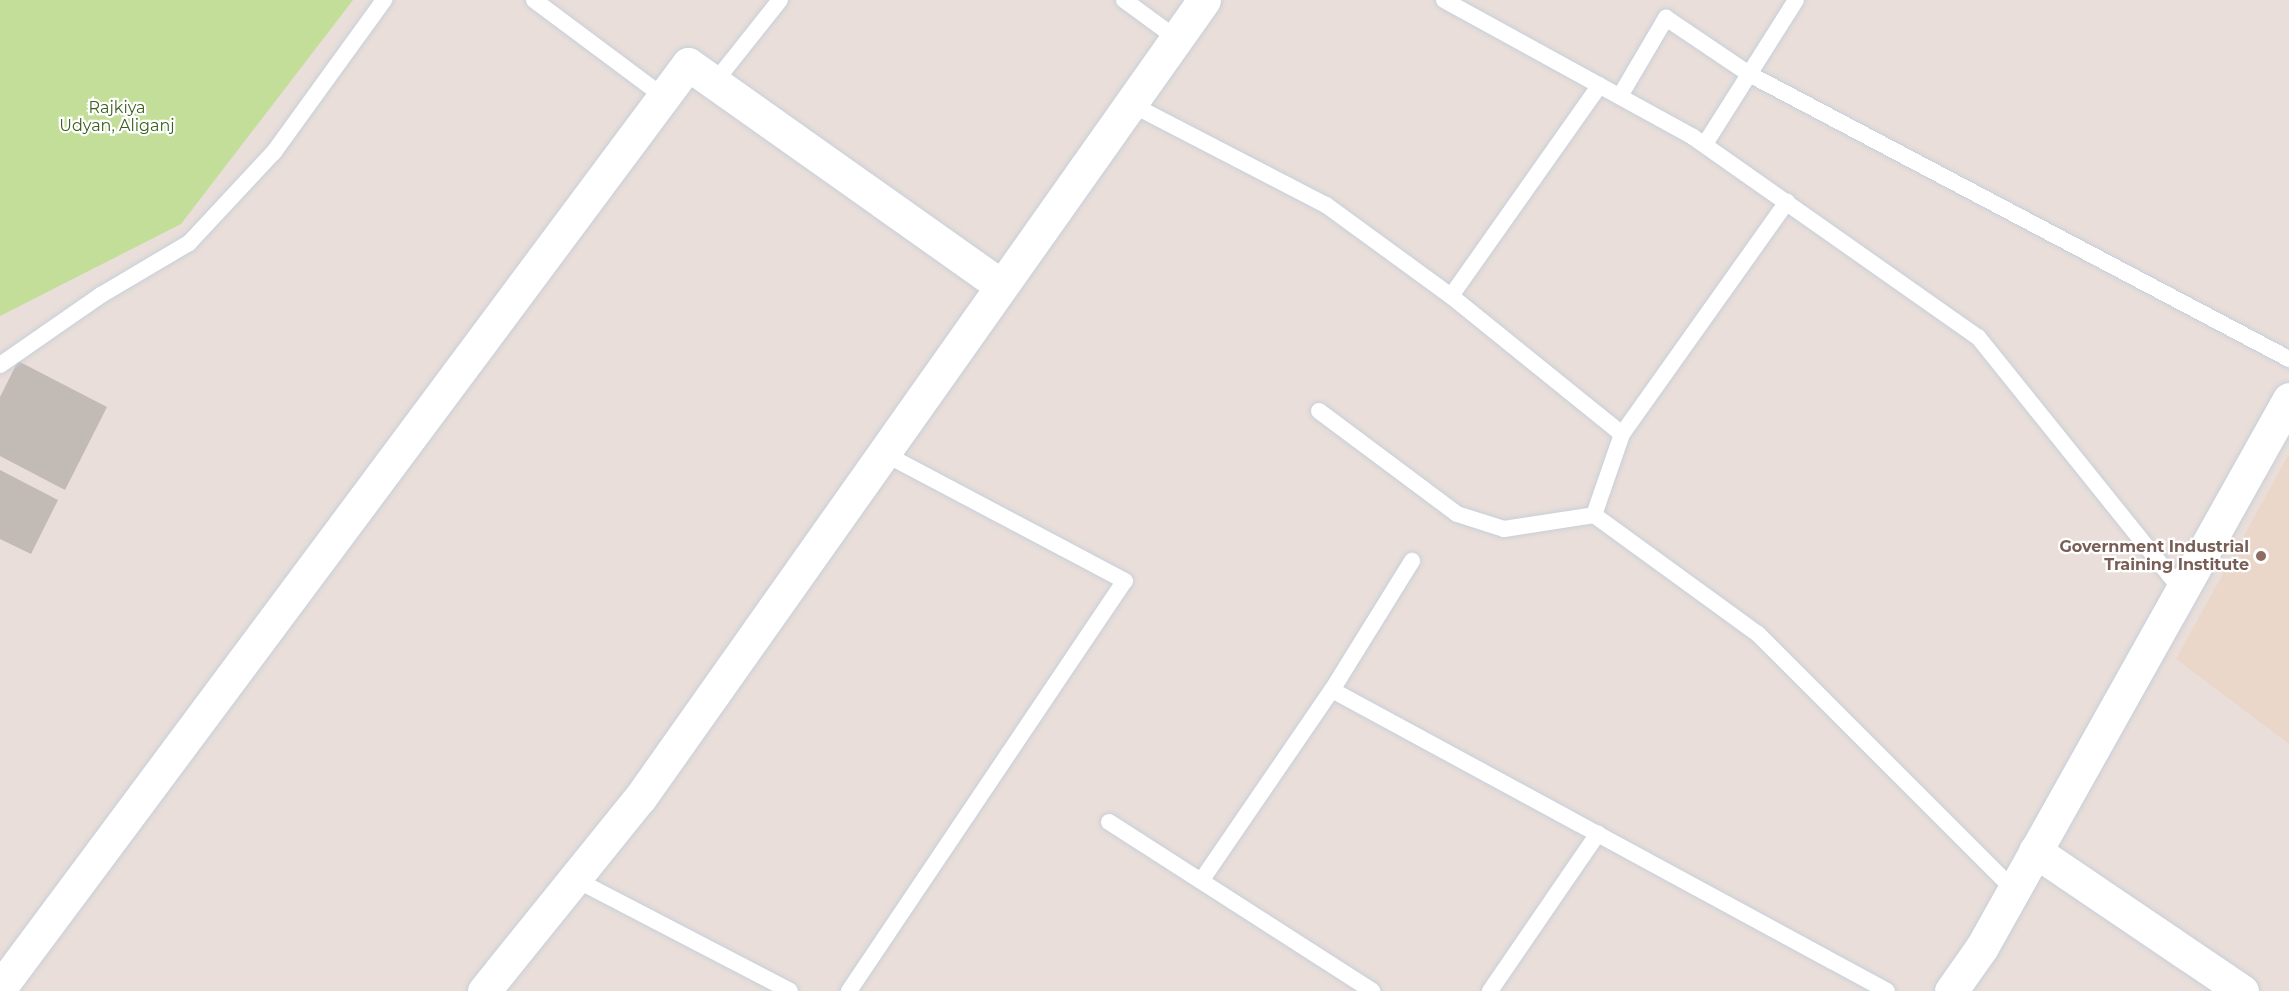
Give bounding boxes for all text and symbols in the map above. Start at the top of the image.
park label: Rajkiya Udyan, Aliganj [59,98,175,136]
place label: Government Industrial Training Institute [2059,537,2249,575]
marker: Government Industrial Training Institute [2254,549,2268,563]

